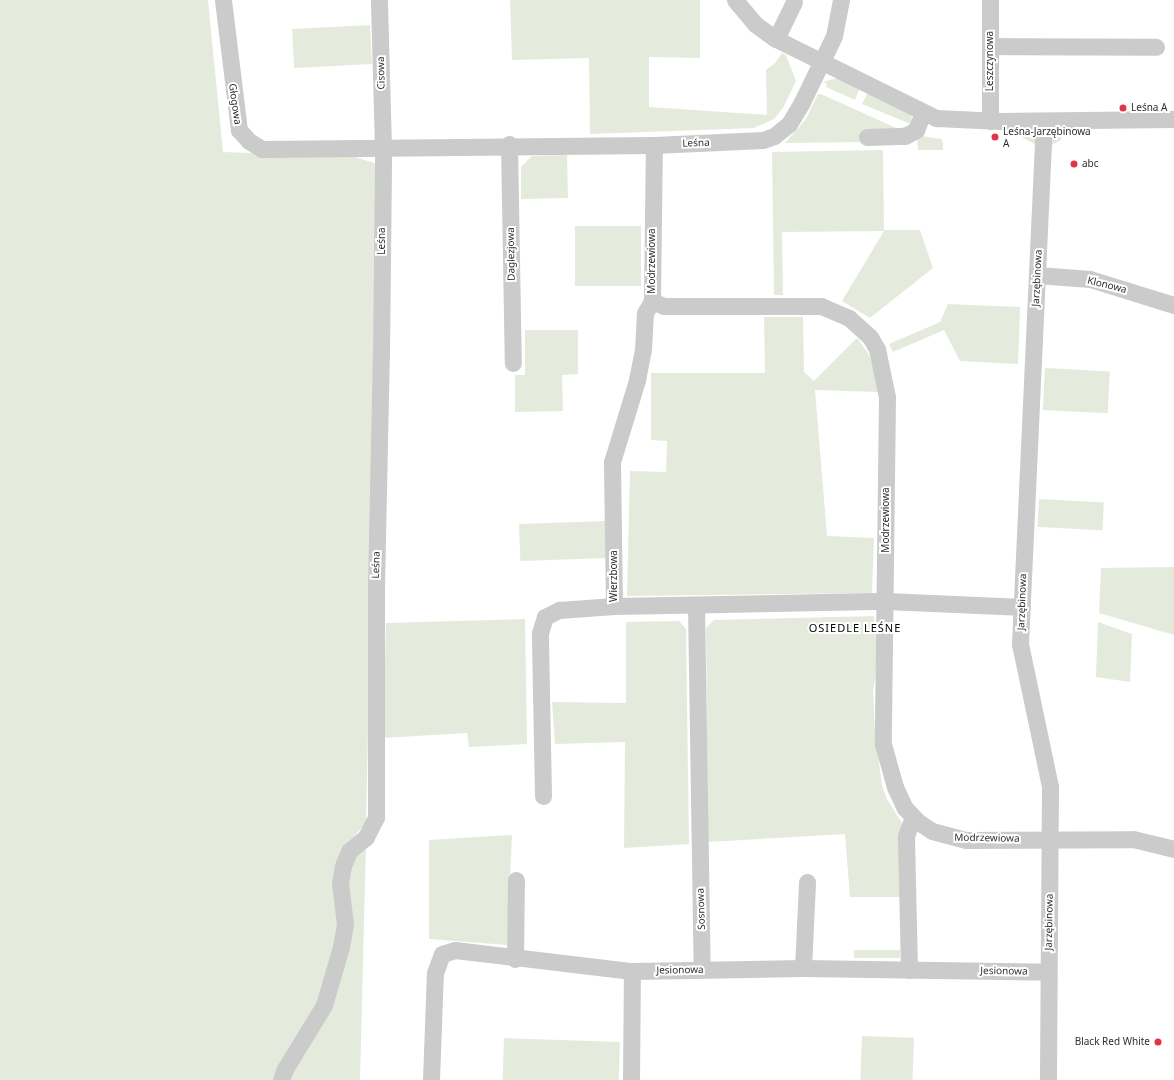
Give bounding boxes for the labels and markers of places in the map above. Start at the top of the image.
place label: Leśna A [1131,102,1167,114]
marker: Leśna A [1118,103,1128,113]
place label: Leśna-Jarzębinowa A [1003,125,1091,148]
marker: Leśna-Jarzębinowa A [990,132,1000,142]
place label: abc [1082,158,1099,170]
marker: abc [1069,159,1079,169]
place label: Black Red White [1075,1036,1150,1048]
marker: Black Red White [1153,1037,1163,1047]

